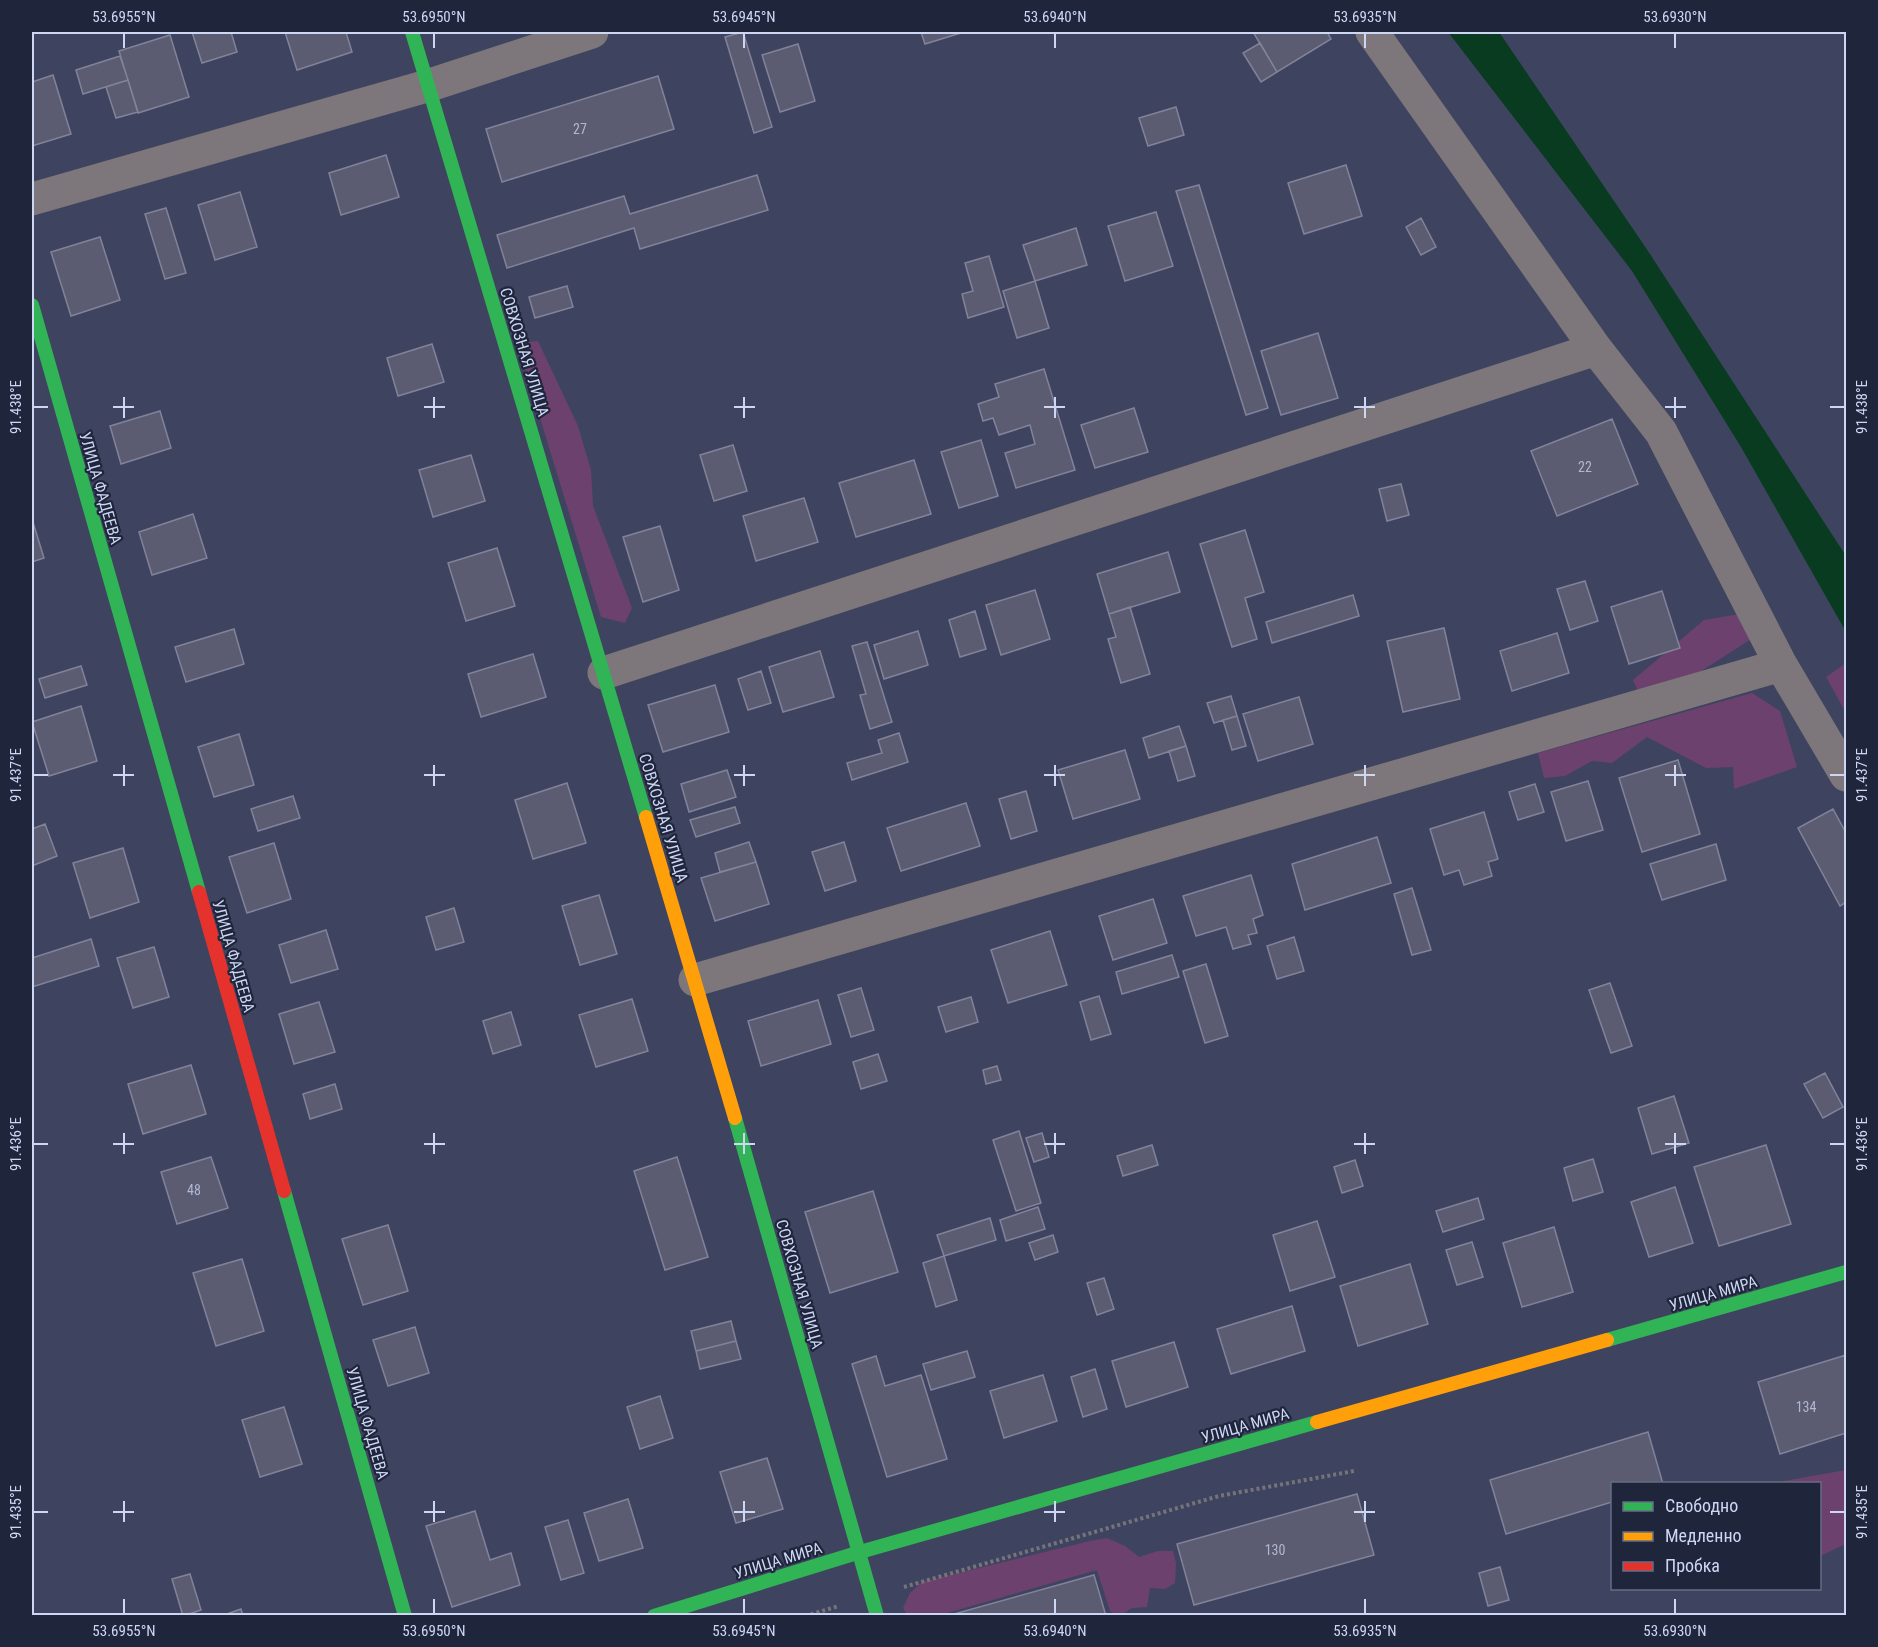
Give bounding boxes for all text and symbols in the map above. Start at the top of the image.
text: 53.6955°N [92,8,156,26]
text: 53.6950°N [402,8,466,26]
text: 53.6945°N [712,8,776,26]
text: 53.6940°N [1023,8,1087,26]
text: 53.6935°N [1333,8,1397,26]
text: 53.6930°N [1643,8,1707,26]
house number: 27 [573,121,587,137]
street label: СОВХОЗНАЯ УЛИЦА [496,285,553,419]
text: 91.438°E [7,380,25,434]
text: 91.438°E [1853,380,1871,434]
street label: УЛИЦА ФАДЕЕВА [75,430,126,547]
house number: 22 [1578,459,1592,475]
text: 91.437°E [7,748,25,802]
text: 91.437°E [1853,748,1871,802]
street label: СОВХОЗНАЯ УЛИЦА [635,751,692,885]
street label: УЛИЦА ФАДЕЕВА [208,898,259,1015]
text: 91.436°E [7,1117,25,1171]
text: 91.436°E [1853,1117,1871,1171]
house number: 48 [187,1182,201,1198]
street label: СОВХОЗНАЯ УЛИЦА [772,1217,827,1351]
street label: УЛИЦА МИРА [1667,1272,1759,1315]
street label: УЛИЦА ФАДЕЕВА [342,1365,393,1482]
house number: 134 [1796,1399,1816,1415]
street label: УЛИЦА МИРА [1199,1404,1291,1447]
legend [1611,1482,1821,1590]
text: 91.435°E [7,1485,25,1539]
text: 91.435°E [1853,1485,1871,1539]
text: Свободно [1665,1495,1738,1516]
text: Медленно [1665,1525,1742,1546]
street label: УЛИЦА МИРА [732,1538,824,1583]
house number: 130 [1265,1542,1285,1558]
text: Пробка [1665,1555,1720,1576]
text: 53.6955°N [92,1622,156,1640]
text: 53.6950°N [402,1622,466,1640]
text: 53.6945°N [712,1622,776,1640]
text: 53.6940°N [1023,1622,1087,1640]
text: 53.6935°N [1333,1622,1397,1640]
text: 53.6930°N [1643,1622,1707,1640]

